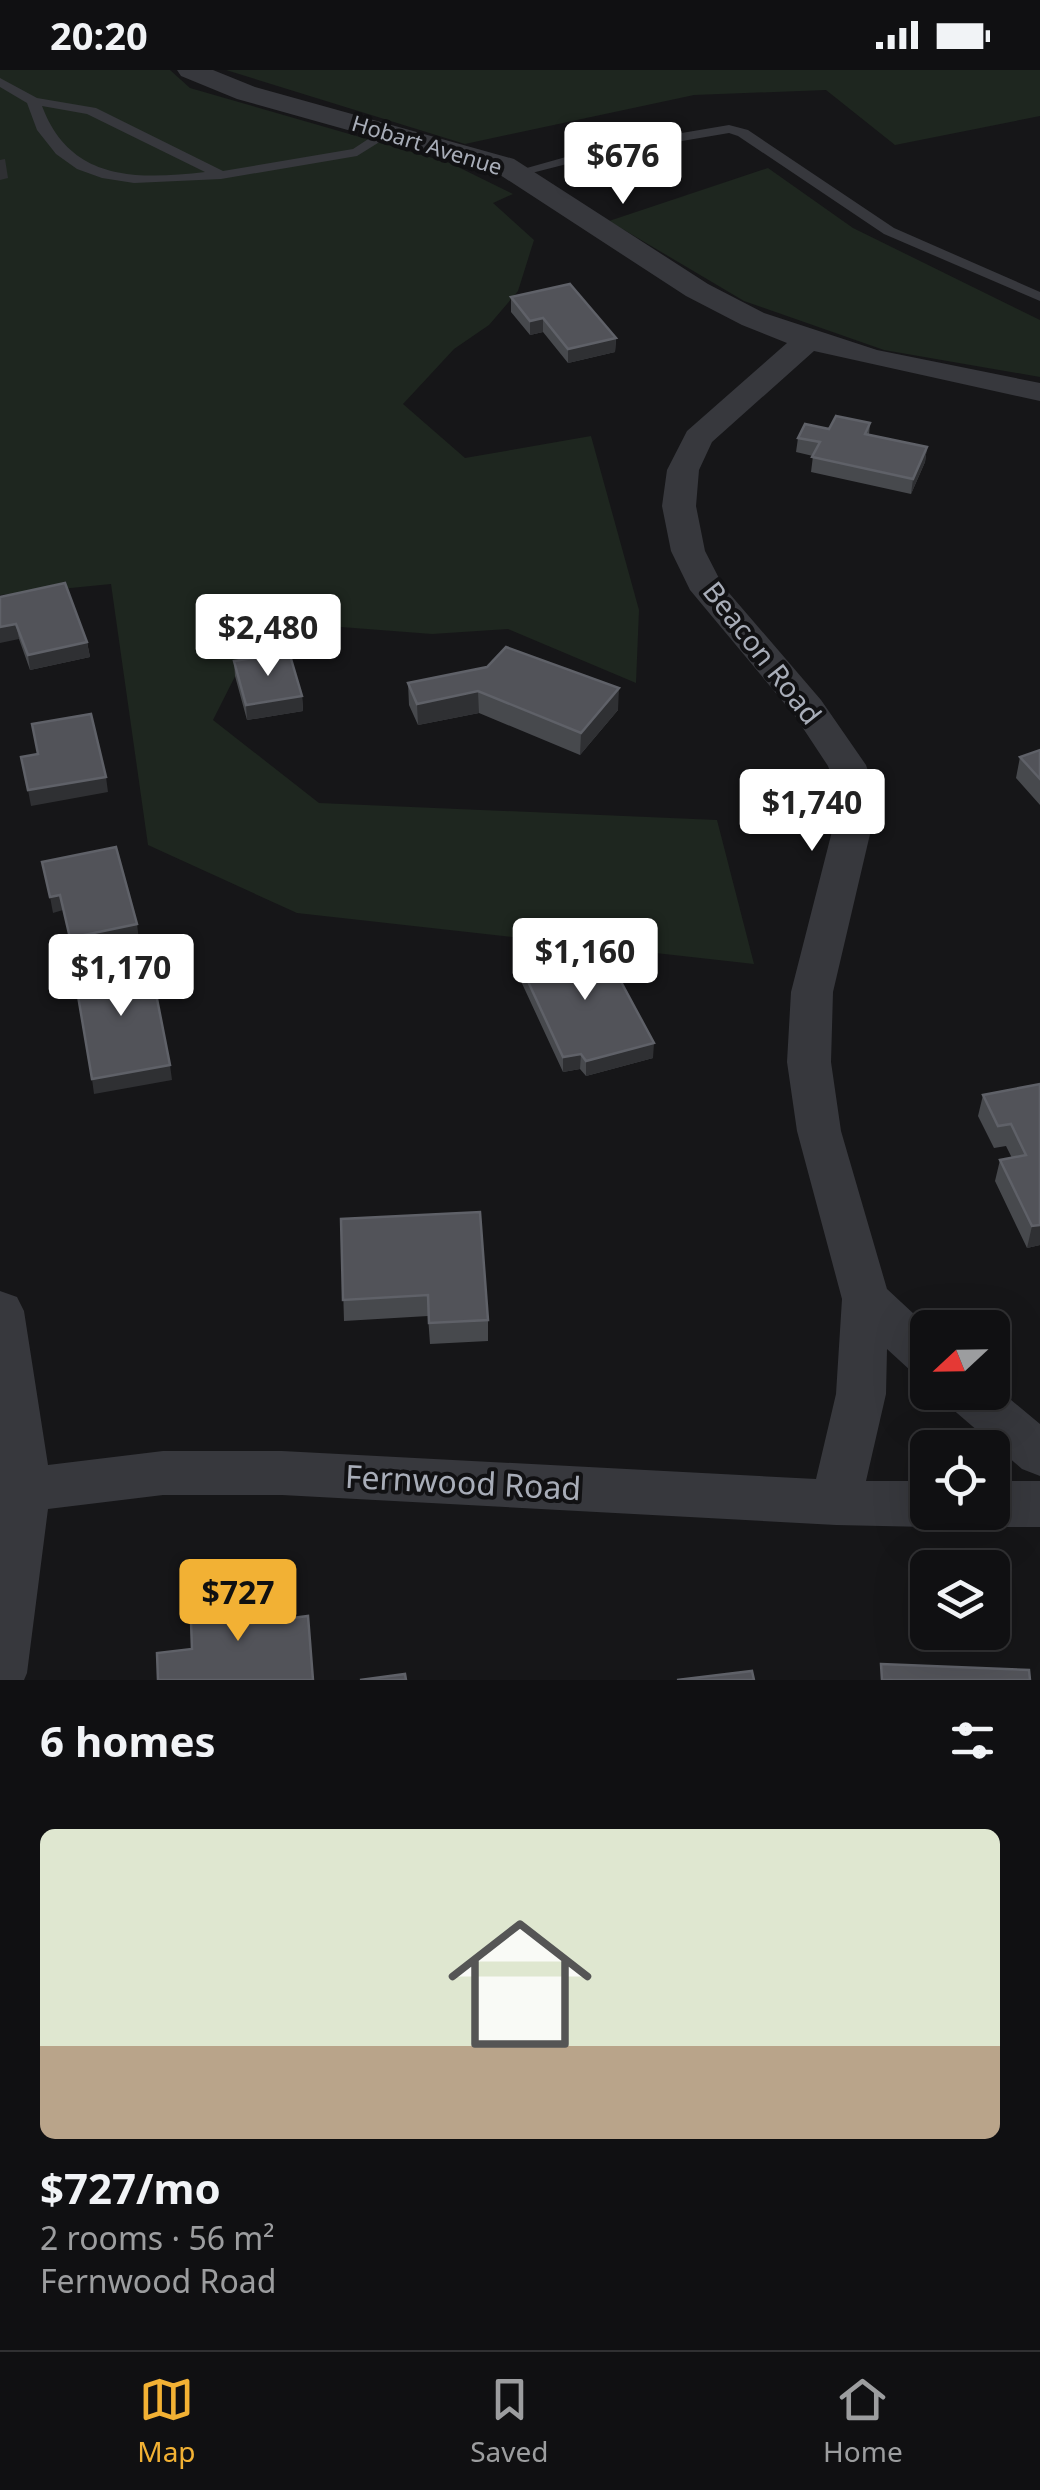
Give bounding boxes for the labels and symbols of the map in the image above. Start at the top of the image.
street label: Hobart Avenue [349,107,506,181]
pin: $676 [564,122,682,207]
street label: Beacon Road [695,573,831,732]
pin: $2,480 [187,594,349,679]
pin: $1,740 [731,769,893,854]
pin: $1,160 [504,918,666,1003]
pin: $1,170 [40,934,202,1019]
north arrow [910,1310,1010,1410]
street label: Fernwood Road [344,1454,582,1509]
pin: $727 [179,1559,297,1644]

